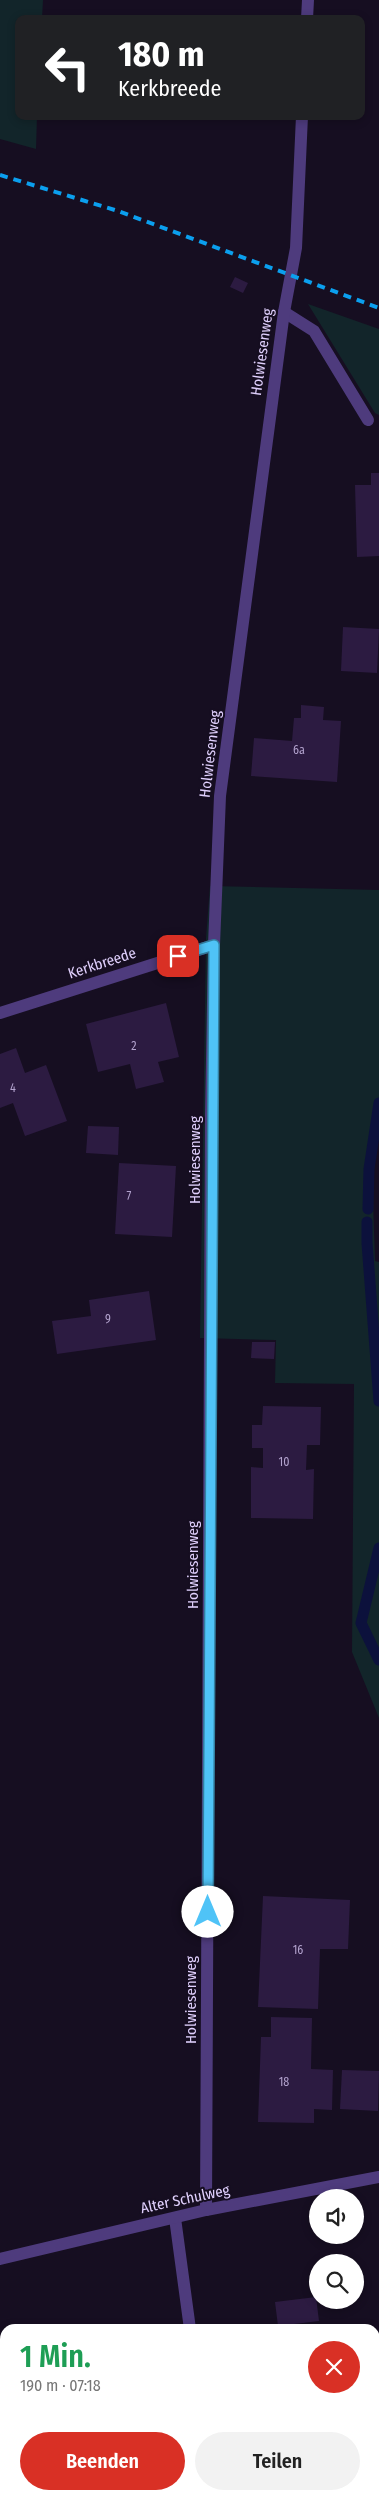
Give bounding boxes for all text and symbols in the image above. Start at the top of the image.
text: 180 m [118,33,204,75]
icon: left [35,35,100,100]
text: Kerkbreede [118,75,221,102]
street label: Holwiesenweg [247,307,277,397]
street label: Holwiesenweg [196,709,224,799]
house number: 6a [293,743,305,757]
pin [157,935,199,977]
icon: arrive [164,942,192,970]
street label: Kerkbreede [66,944,138,982]
house number: 2 [131,1039,137,1053]
house number: 4 [10,1081,16,1095]
street label: Holwiesenweg [186,1116,204,1204]
house number: 7 [127,1189,132,1203]
house number: 9 [105,1312,111,1326]
house number: 10 [279,1455,289,1469]
street label: Holwiesenweg [184,1521,202,1609]
position arrow [181,1885,233,1937]
house number: 16 [293,1943,303,1957]
street label: Holwiesenweg [182,1956,200,2044]
house number: 18 [279,2075,289,2089]
street label: Alter Schulweg [139,2181,231,2217]
map controls [309,2189,364,2309]
button: sound [309,2189,364,2244]
button: search [309,2254,364,2309]
text: 1 Min. [20,2339,91,2375]
button: close [308,2341,360,2393]
text: 190 m · 07:18 [20,2376,101,2395]
button: Beenden [20,2432,185,2490]
button: Teilen [195,2432,360,2490]

